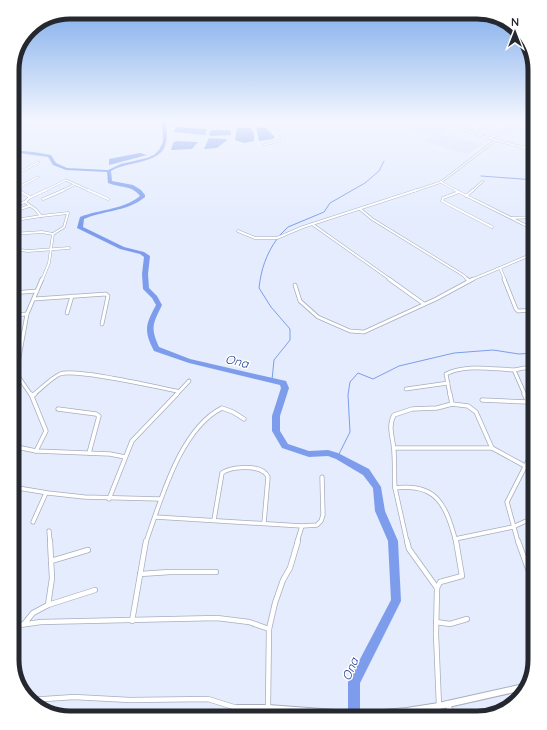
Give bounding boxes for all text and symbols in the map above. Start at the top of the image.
north arrow [495,12,535,52]
text: N [511,15,519,29]
water label: Ona [224,351,251,371]
water label: Ona [339,655,362,683]

